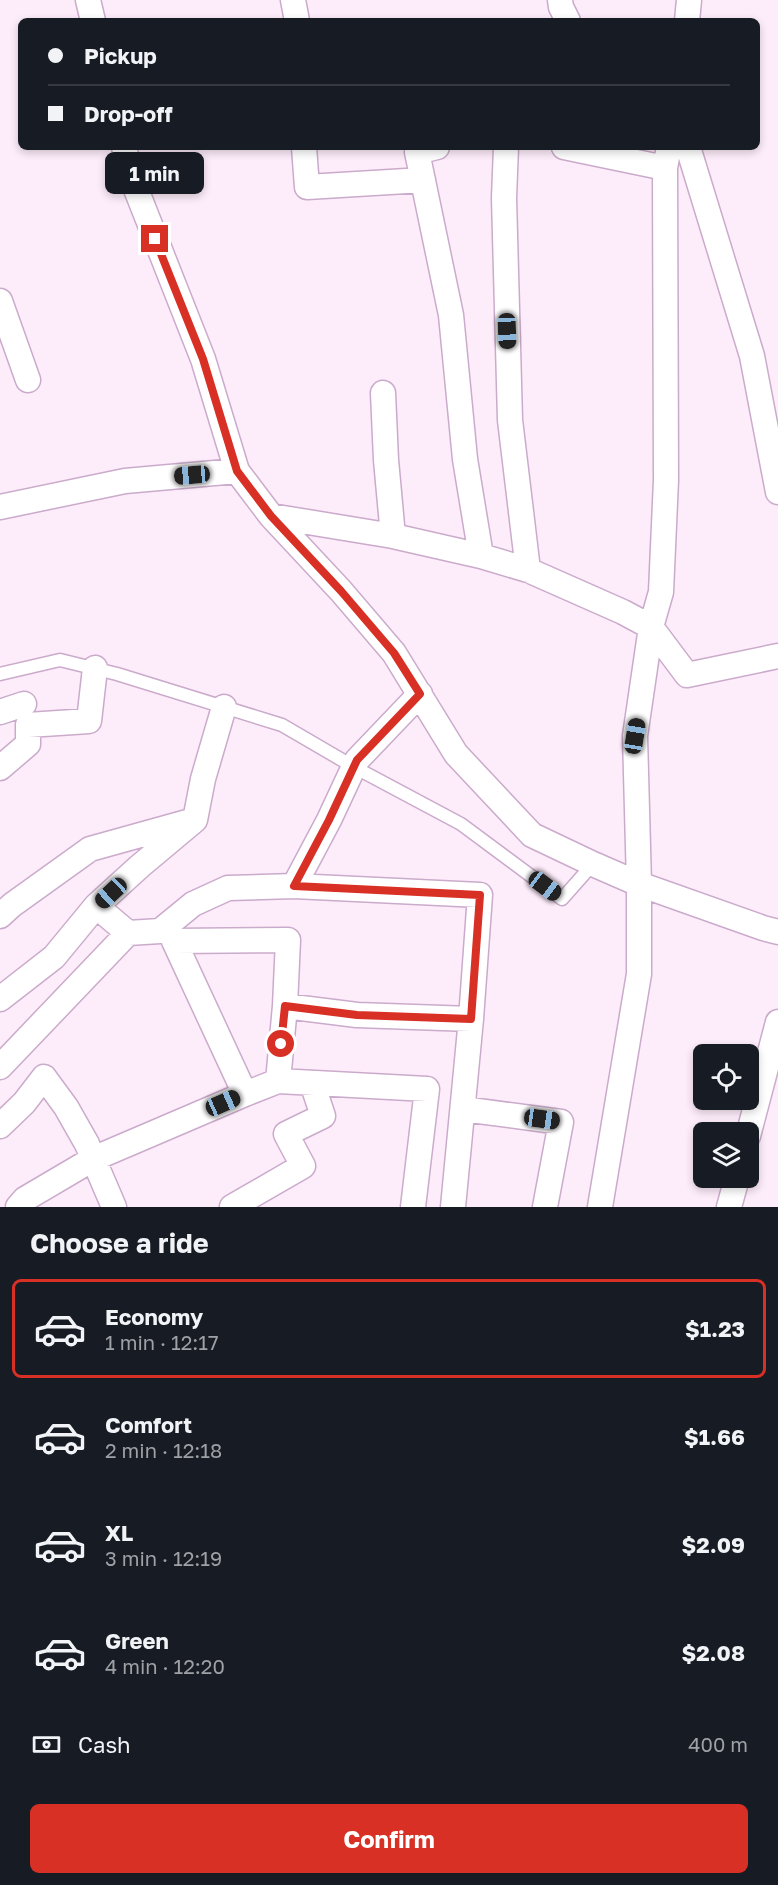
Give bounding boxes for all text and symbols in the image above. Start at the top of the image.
text: Pickup [84,42,157,69]
text: Drop-off [84,100,173,127]
callout: 1 min [106,152,204,194]
text: 1 min [129,161,180,185]
route end [141,225,168,252]
car [497,313,517,349]
car [173,464,211,486]
car [623,717,647,755]
car [525,868,565,904]
car [92,874,130,912]
route start [267,1030,294,1057]
map controls [693,1044,759,1188]
button: locate [693,1044,759,1110]
car [203,1087,243,1119]
car [523,1108,561,1130]
button: layers [693,1122,759,1188]
text: Choose a ride [30,1227,209,1259]
icon: car [33,1302,87,1356]
text: Economy [105,1303,203,1330]
text: $1.23 [685,1315,745,1342]
text: 1 min · 12:17 [105,1330,219,1354]
icon: car [33,1410,87,1464]
text: Comfort [105,1411,192,1438]
text: $1.66 [684,1423,745,1450]
text: 2 min · 12:18 [105,1438,222,1462]
icon: car [33,1518,87,1572]
text: XL [105,1519,133,1546]
text: $2.09 [682,1531,745,1558]
text: 3 min · 12:19 [105,1546,222,1570]
icon: car [33,1626,87,1680]
text: Green [105,1627,169,1654]
text: $2.08 [681,1639,745,1666]
text: 4 min · 12:20 [105,1654,225,1678]
icon: cash [30,1728,63,1761]
text: Cash [78,1731,131,1758]
text: 400 m [688,1732,748,1756]
button: Confirm [30,1804,748,1873]

